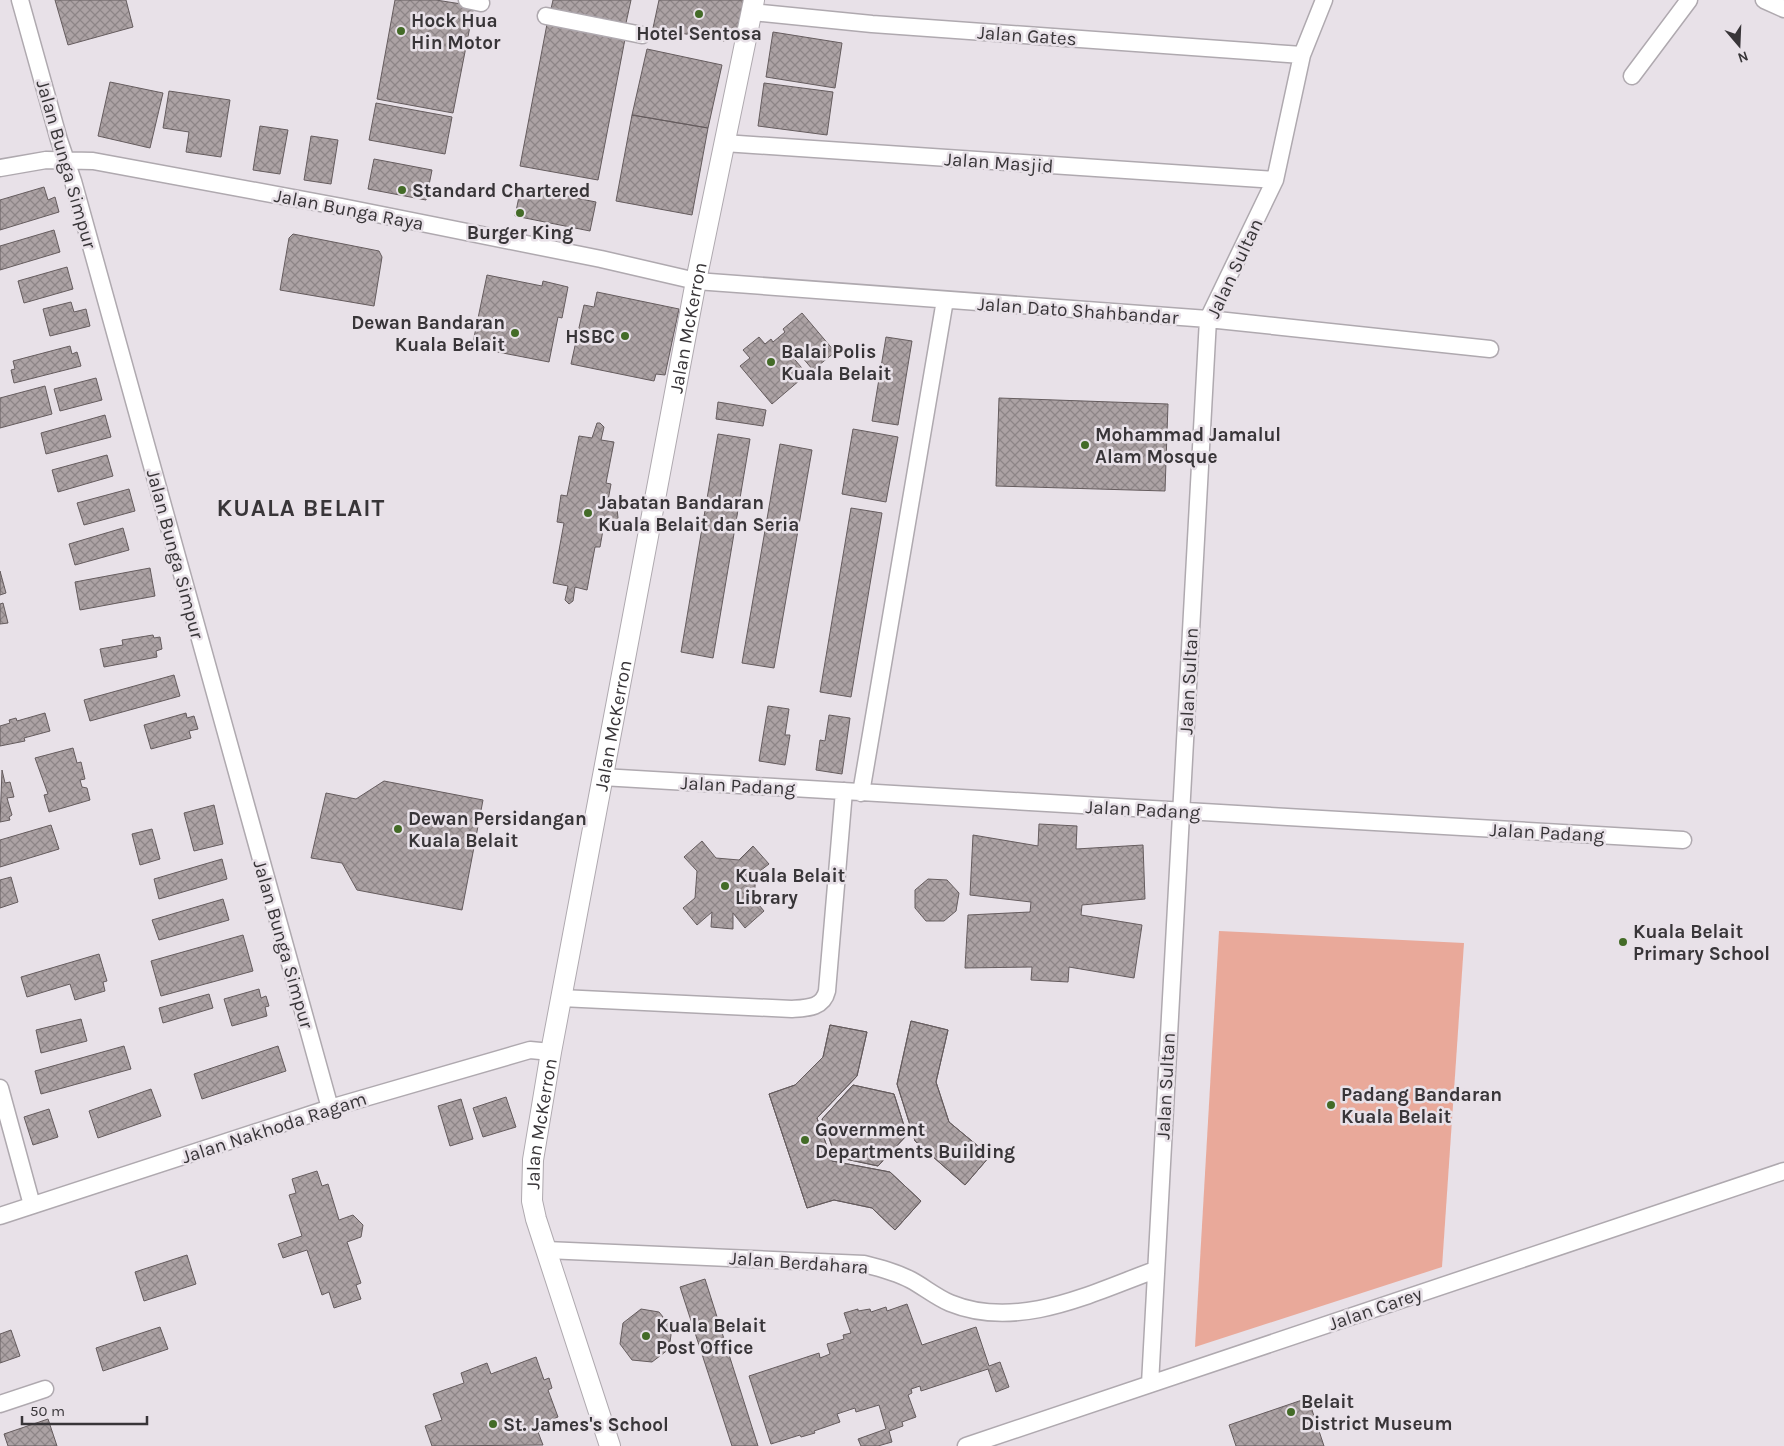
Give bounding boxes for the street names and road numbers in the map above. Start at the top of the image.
street label: Jalan Gates [977,22,1077,50]
street label: Jalan Bunga Simpur [31,77,101,251]
street label: Jalan Masjid [944,148,1054,178]
street label: Jalan Bunga Raya [272,185,425,235]
street label: Jalan Sultan [1202,215,1268,322]
street label: Jalan McKerron [665,260,712,395]
street label: Jalan Dato Shahbandar [977,293,1179,329]
street label: Jalan Bunga Simpur [142,467,208,642]
street label: Jalan Sultan [1175,627,1203,735]
street label: Jalan McKerron [590,658,636,793]
street label: Jalan Padang [680,772,796,800]
street label: Jalan Padang [1085,796,1201,824]
street label: Jalan Padang [1489,819,1605,847]
street label: Jalan Bunga Simpur [248,857,318,1031]
street label: Jalan Sultan [1152,1032,1180,1140]
street label: Jalan McKerron [522,1057,562,1190]
street label: Jalan Nakhoda Ragam [179,1088,370,1168]
street label: Jalan Berdahara [729,1247,869,1279]
street label: Jalan Carey [1326,1283,1425,1335]

